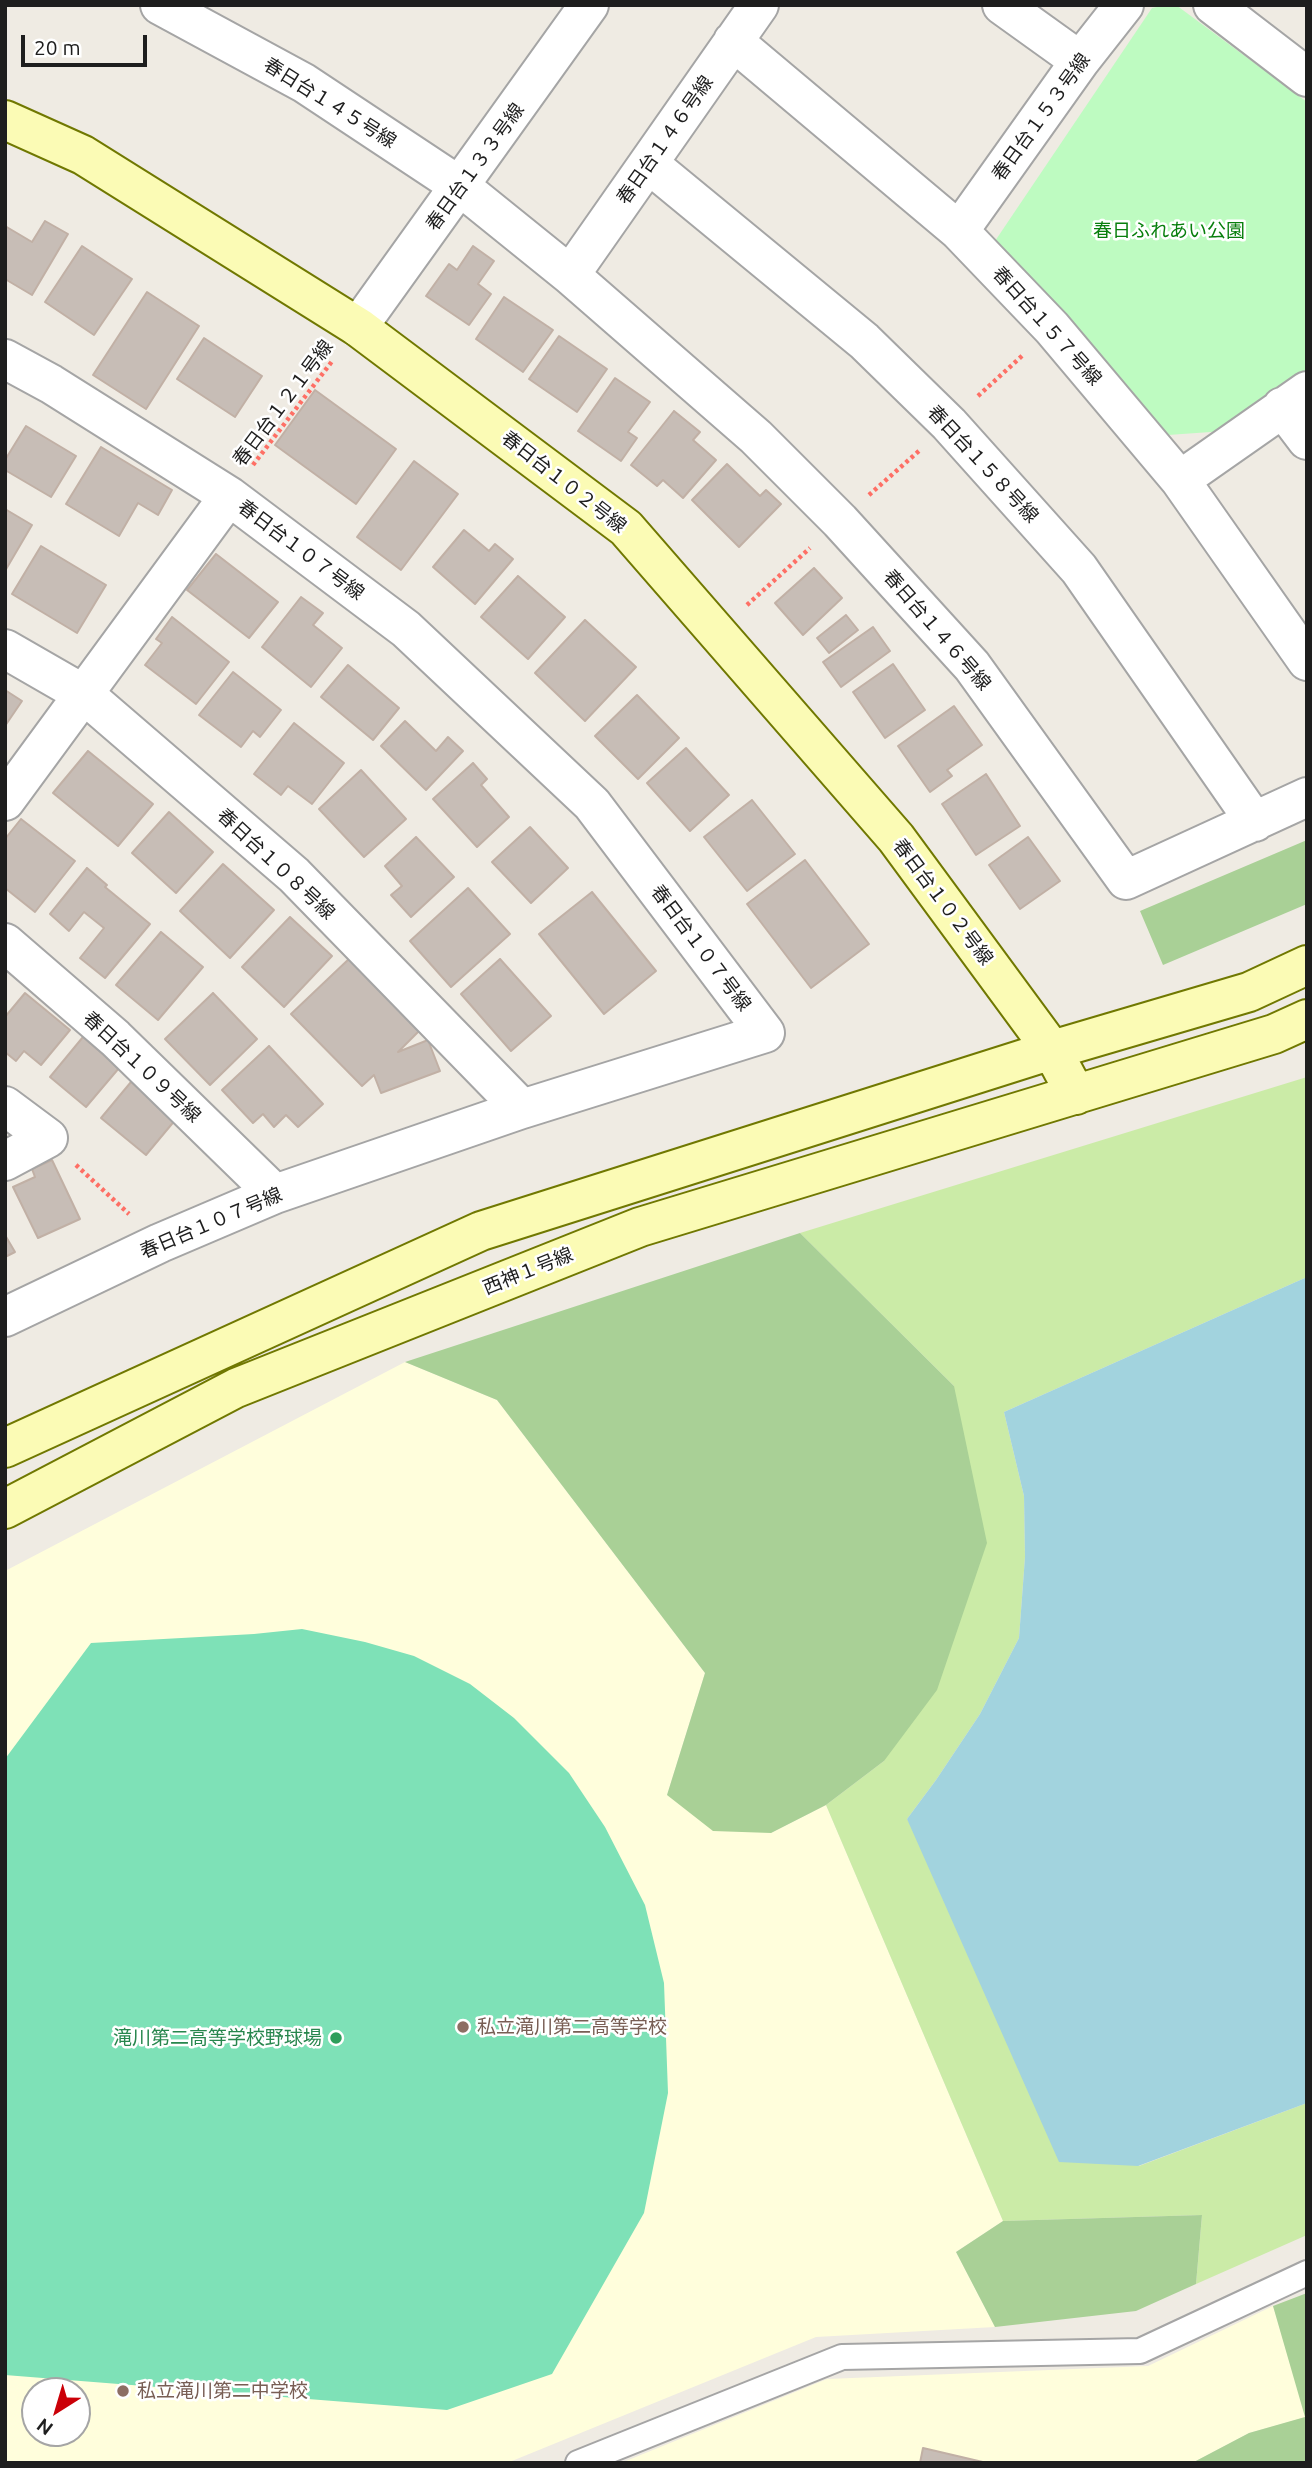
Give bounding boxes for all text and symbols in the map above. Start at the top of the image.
scale bar [24,21,150,65]
text: 20 m [34,35,81,59]
street label: 春日台１５３号線 [987,49,1095,185]
street label: 春日台１４５号線 [260,53,400,153]
street label: 春日台１４６号線 [612,71,718,209]
street label: 春日台１３３号線 [421,99,529,235]
park label: 春日ふれあい公園 [1093,220,1245,242]
street label: 春日台１５７号線 [988,262,1106,390]
street label: 春日台１２１号線 [228,335,338,471]
street label: 春日台１５８号線 [923,401,1043,527]
street label: 春日台１０２号線 [497,426,631,538]
street label: 春日台１０７号線 [233,495,369,605]
street label: 春日台１４６号線 [879,565,995,695]
street label: 春日台１０８号線 [213,804,339,924]
street label: 春日台１０２号線 [888,834,998,970]
street label: 春日台１０７号線 [646,880,756,1016]
street label: 春日台１０９号線 [79,1007,205,1127]
street label: 春日台１０７号線 [137,1183,285,1263]
street label: 西神１号線 [480,1243,576,1299]
place label: 私立滝川第二高等学校 [477,2016,667,2038]
marker: 私立滝川第二高等学校 [455,2019,471,2035]
place label: 滝川第二高等学校野球場 [113,2027,322,2049]
marker: 滝川第二高等学校野球場 [328,2030,344,2046]
north arrow [21,2377,91,2447]
place label: 私立滝川第二中学校 [137,2380,308,2402]
marker: 私立滝川第二中学校 [115,2383,131,2399]
text: N [32,2414,57,2440]

